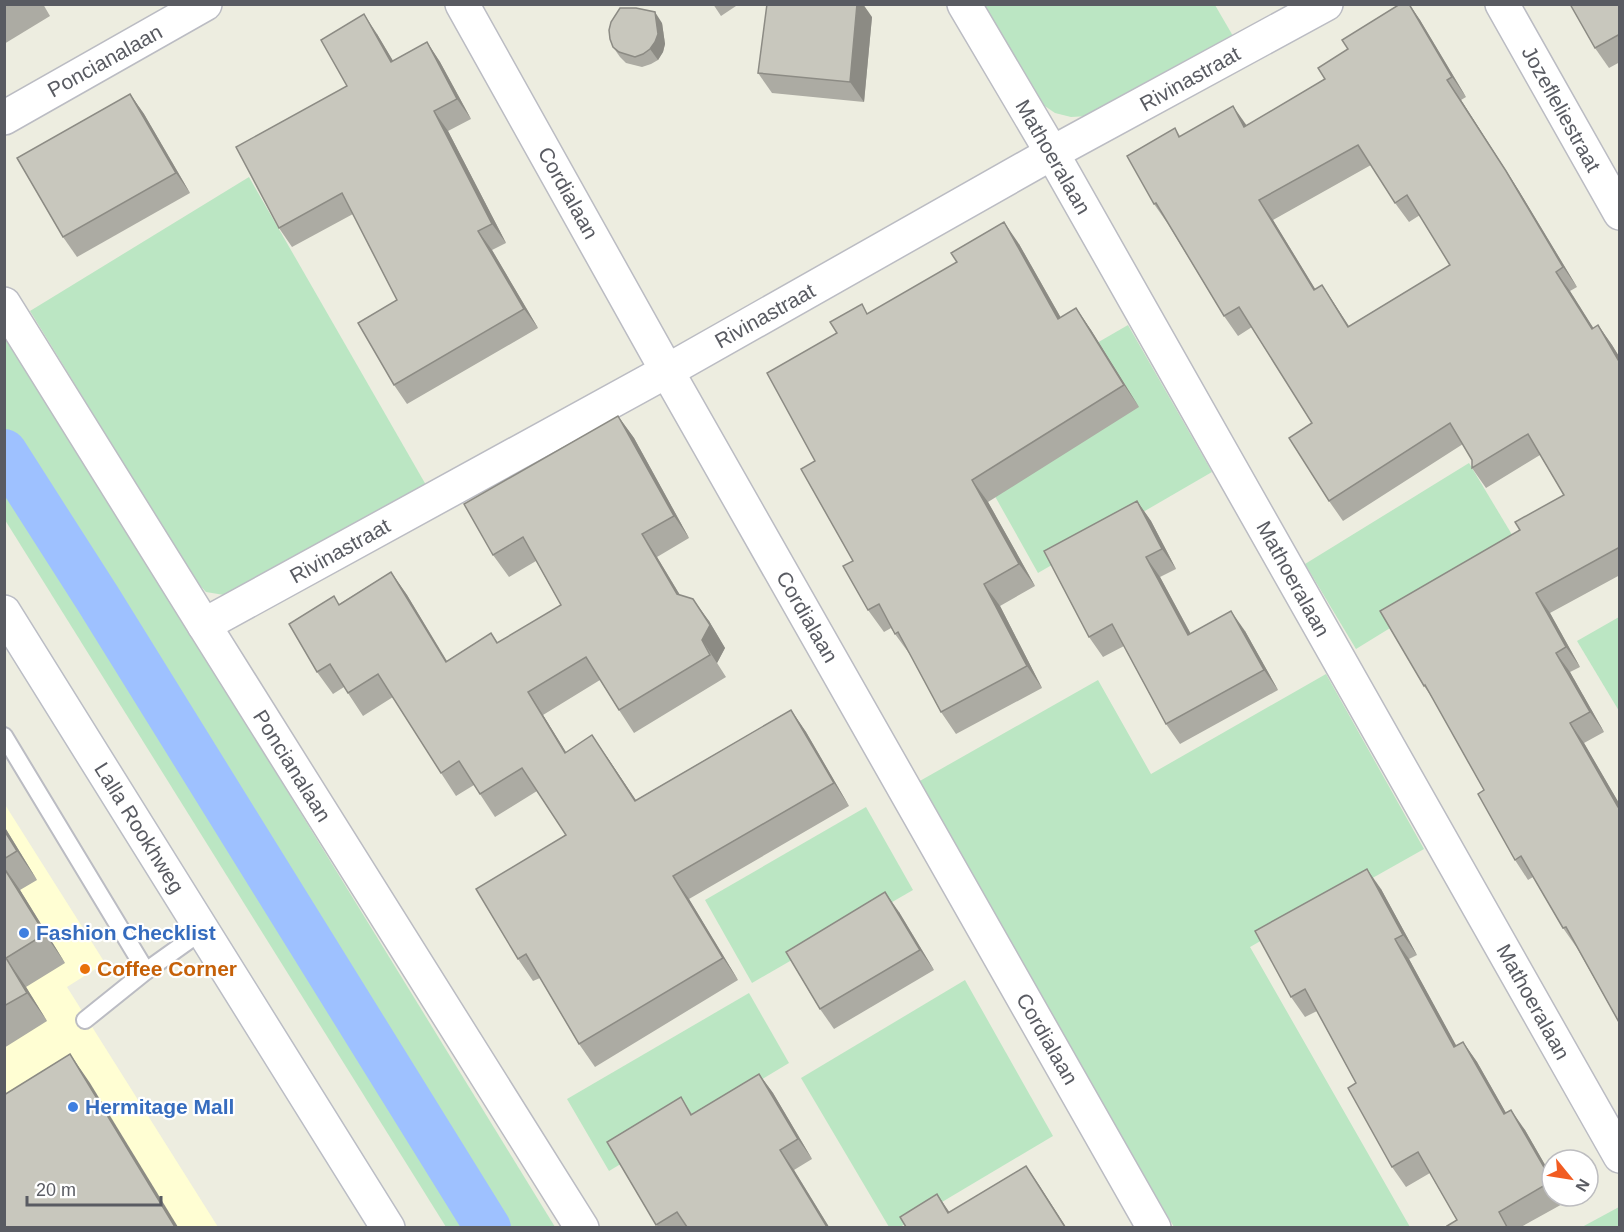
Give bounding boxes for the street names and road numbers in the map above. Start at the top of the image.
street label: Poncianalaan [44,20,166,101]
street label: Rivinastraat [1136,42,1244,116]
street label: Jozefleliestraat [1517,42,1606,176]
street label: Mathoeralaan [1011,95,1095,218]
street label: Cordialaan [534,143,603,243]
street label: Rivinastraat [711,279,819,353]
street label: Rivinastraat [286,514,394,588]
street label: Mathoeralaan [1252,517,1335,640]
street label: Cordialaan [772,567,843,666]
street label: Poncianalaan [249,706,336,826]
street label: Lalla Rookhweg [90,758,189,897]
street label: Mathoeralaan [1492,940,1575,1063]
street label: Cordialaan [1012,989,1083,1088]

